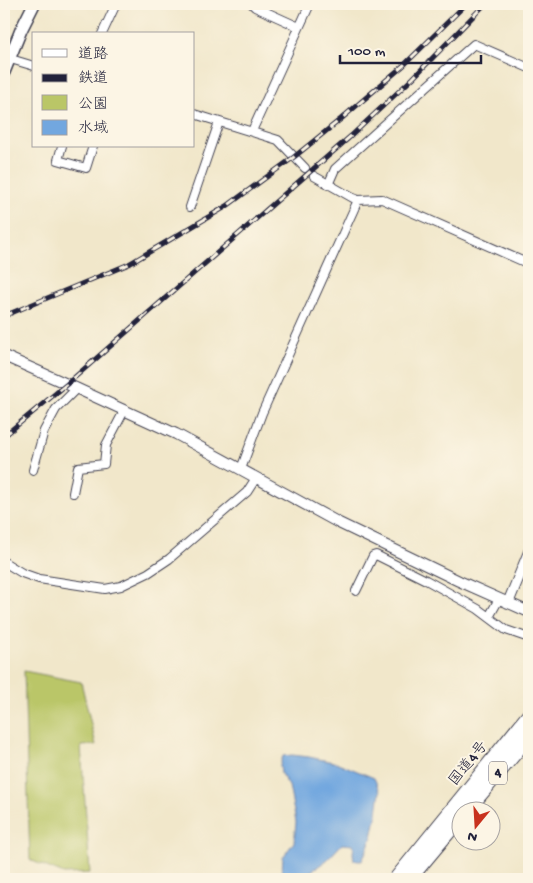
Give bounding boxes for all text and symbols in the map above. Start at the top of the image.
legend [32,32,195,148]
scale bar [340,32,482,64]
text: 100 m [347,43,386,61]
text: 道路 [78,46,108,64]
text: 鉄道 [78,70,108,88]
text: 公園 [78,96,108,114]
text: 水域 [78,119,108,138]
street label: 国道4号 [446,738,492,790]
road number: 4 [489,761,507,784]
north arrow [450,800,500,850]
text: N [466,826,480,845]

